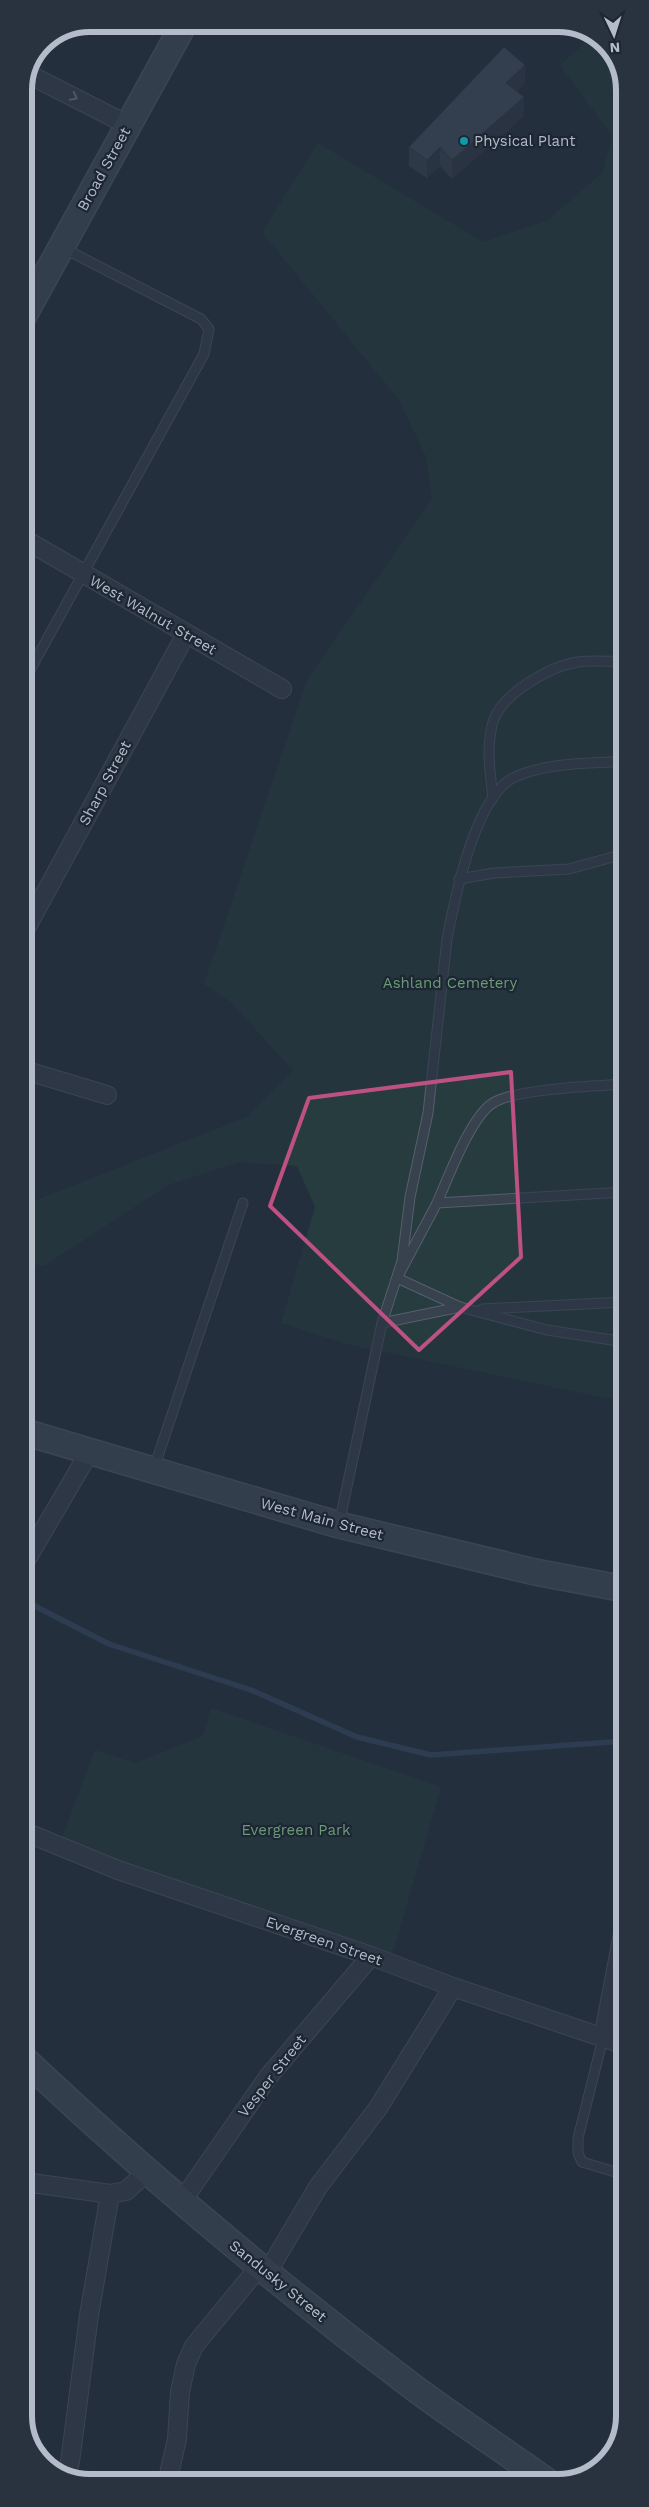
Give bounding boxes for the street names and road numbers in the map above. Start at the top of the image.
street label: Broad Street [74,123,135,214]
street label: West Walnut Street [86,571,220,659]
street label: Sharp Street [75,737,135,828]
street label: West Main Street [259,1494,386,1544]
street label: Evergreen Street [263,1913,385,1970]
street label: Vesper Street [234,2031,310,2121]
street label: Sandusky Street [226,2236,331,2326]

